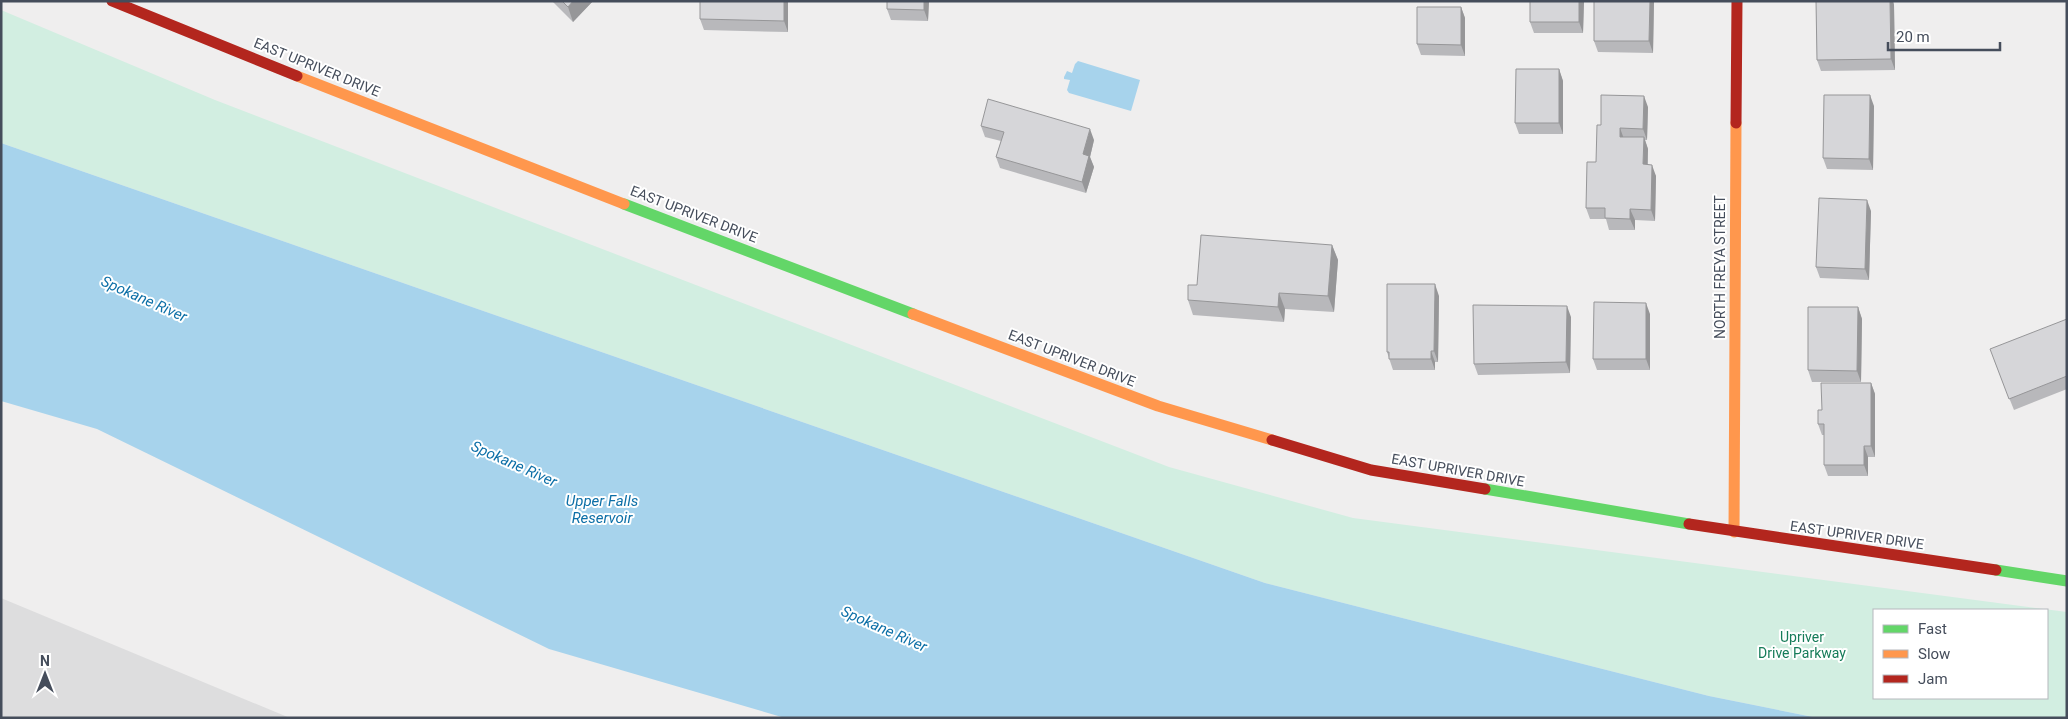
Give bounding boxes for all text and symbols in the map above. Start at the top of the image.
scale bar [1888,20,2000,52]
text: 20 m [1896,28,1930,46]
street label: EAST UPRIVER DRIVE [252,34,383,100]
street label: EAST UPRIVER DRIVE [628,182,760,246]
street label: NORTH FREYA STREET [1712,194,1728,339]
water label: Spokane River [98,272,191,326]
street label: EAST UPRIVER DRIVE [1006,326,1138,390]
water label: Spokane River [468,437,561,491]
street label: EAST UPRIVER DRIVE [1390,450,1526,490]
water label: Upper Falls Reservoir [566,492,638,527]
street label: EAST UPRIVER DRIVE [1789,518,1925,552]
water label: Spokane River [838,602,931,656]
legend [1873,609,2048,699]
text: Fast [1918,620,1947,638]
park label: Upriver Drive Parkway [1758,629,1846,661]
text: Slow [1918,645,1950,663]
north arrow [20,649,70,699]
text: N [40,653,50,669]
text: Jam [1918,670,1948,688]

